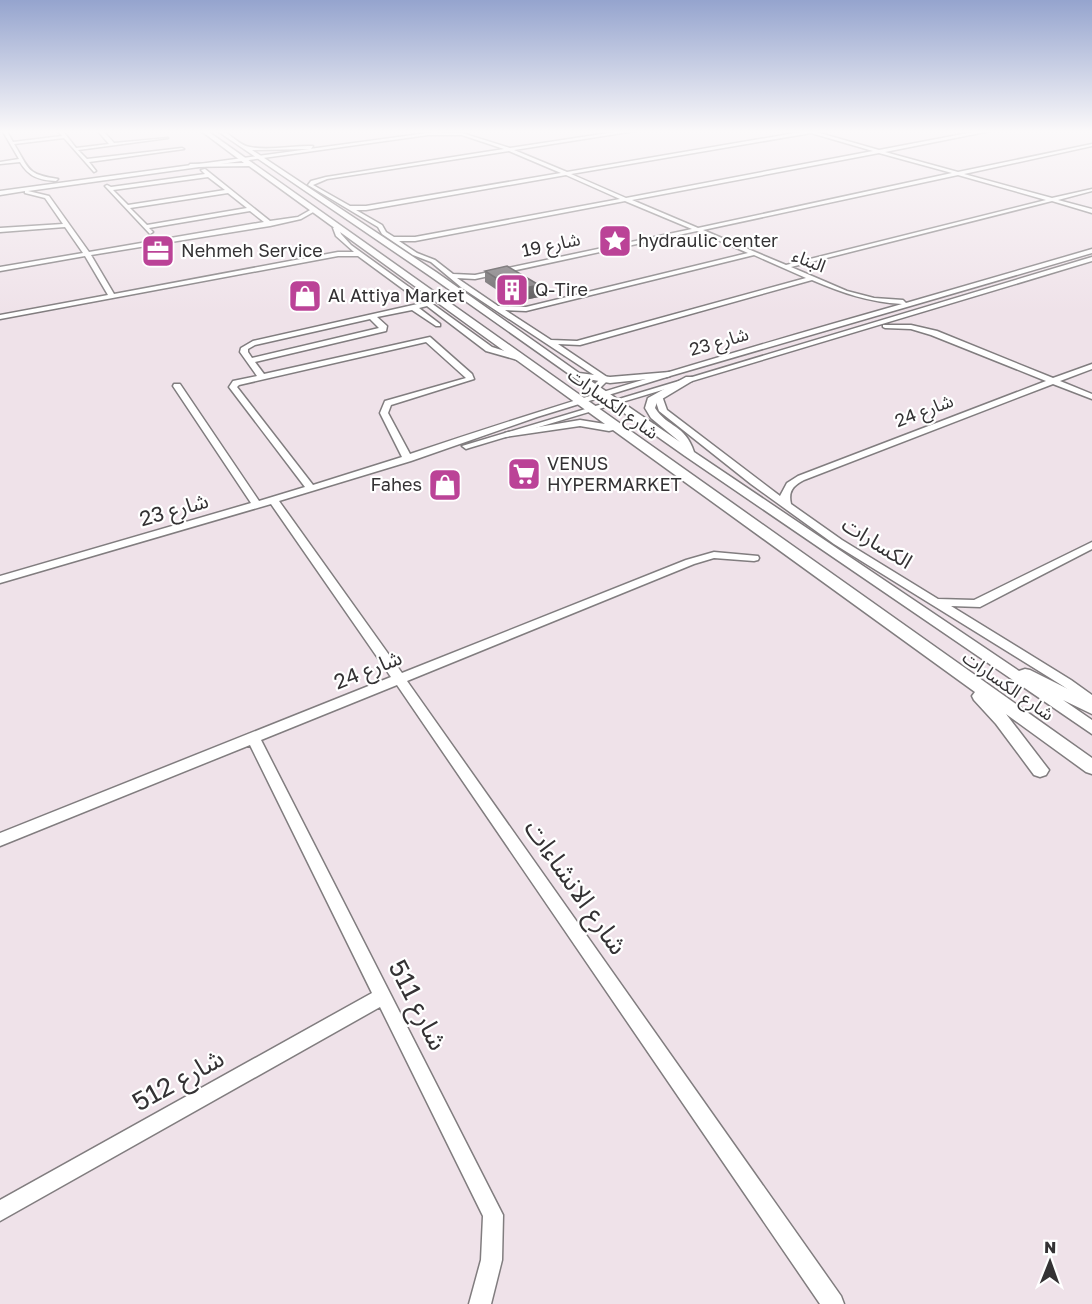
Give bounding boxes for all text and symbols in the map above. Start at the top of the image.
place icon: hydraulic center [597,223,633,259]
street label: شارع 19 [520,227,583,265]
place label: hydraulic center [638,229,778,251]
office icon: Nehmeh Service [140,233,176,269]
place label: Nehmeh Service [181,239,323,261]
street label: البناء [790,244,829,277]
building icon: Q-Tire [494,272,530,308]
shop icon: Al Attiya Market [287,278,323,314]
place label: Q-Tire [535,278,588,300]
place label: Al Attiya Market [328,284,465,306]
street label: شارع 23 [687,322,752,364]
street label: شارع الكسارات [562,363,663,447]
street label: شارع 24 [891,389,957,435]
place label: VENUS HYPERMARKET [547,452,682,495]
supermarket icon: VENUS HYPERMARKET [506,456,542,492]
shop icon: Fahes [427,467,463,503]
place label: Fahes [370,473,422,495]
street label: شارع 23 [136,487,212,534]
street label: الكسارات [838,510,918,574]
street label: شارع 24 [330,644,407,697]
street label: شارع الكسارات [956,646,1059,728]
street label: شارع الانشاءات [515,813,634,963]
street label: شارع 511 [379,954,454,1057]
street label: شارع 512 [127,1042,231,1121]
north arrow [1020,1232,1080,1292]
text: N [1044,1237,1057,1257]

